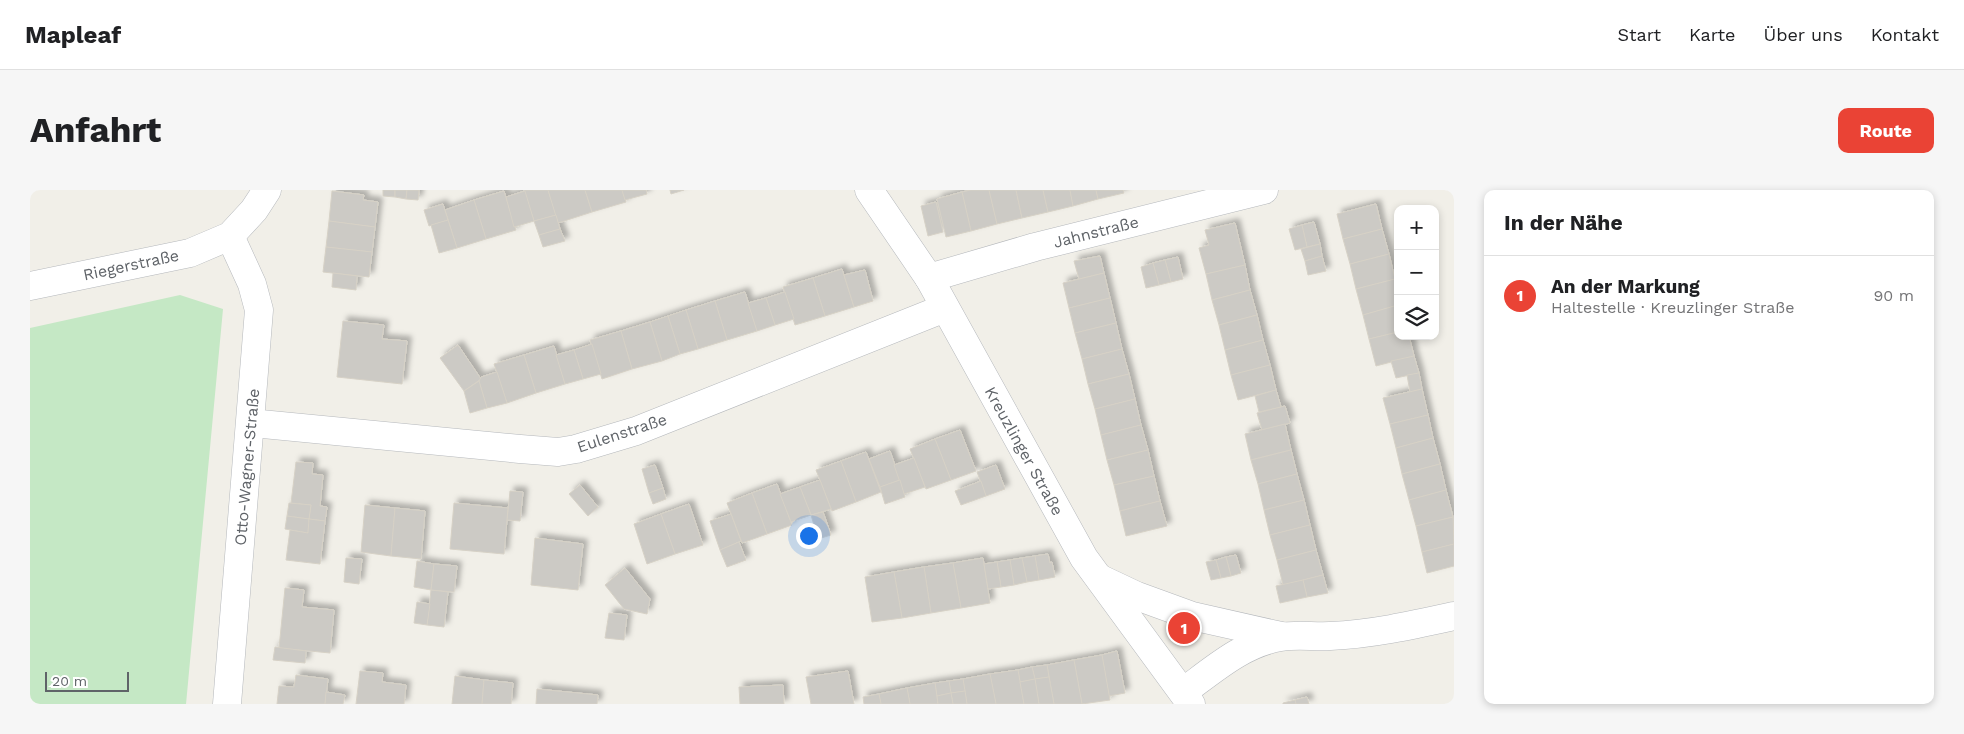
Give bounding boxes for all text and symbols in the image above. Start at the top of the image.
text: Mapleaf [25,21,121,49]
text: Start [1617,24,1661,45]
text: Karte [1689,24,1736,45]
text: Über uns [1764,24,1843,45]
text: Kontakt [1871,24,1939,45]
button: Route [1838,108,1934,153]
text: Anfahrt [30,109,161,151]
map controls [1394,205,1439,340]
button: + [1394,205,1439,250]
text: In der Nähe [1504,210,1623,235]
street label: Jahnstraße [1051,212,1141,252]
street label: Riegerstraße [81,246,181,284]
button: − [1394,250,1439,295]
text: An der Markung [1551,275,1700,298]
text: 1 [1517,286,1523,305]
text: 90 m [1873,286,1914,305]
button: layers [1394,295,1439,340]
text: Haltestelle · Kreuzlinger Straße [1551,298,1794,317]
street label: Kreuzlinger Straße [981,383,1067,519]
street label: Otto-Wagner-Straße [231,388,263,546]
street label: Eulenstraße [575,410,669,456]
your location [796,523,822,549]
pin: 1 [1168,609,1200,647]
scale bar [45,669,129,692]
text: 20 m [52,673,87,689]

